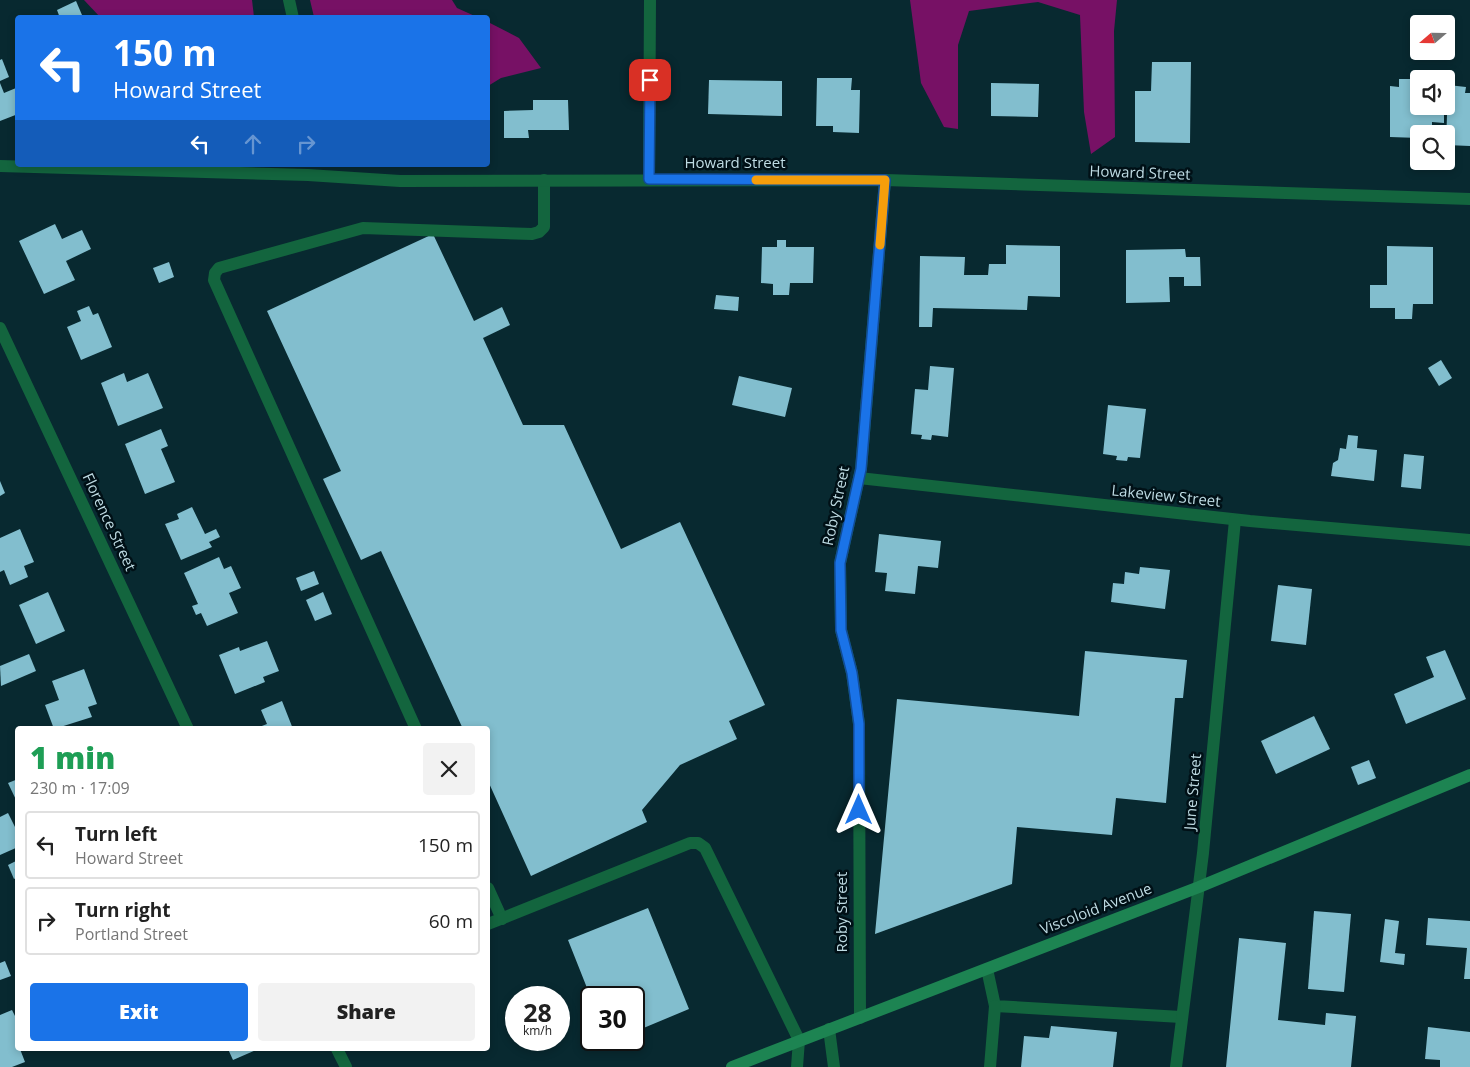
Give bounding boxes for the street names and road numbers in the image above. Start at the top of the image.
street label: Howard Street [684,152,786,172]
street label: Howard Street [1089,160,1191,184]
street label: Roby Street [817,464,853,547]
street label: Florence Street [79,469,141,574]
street label: Lakeview Street [1111,479,1222,511]
street label: June Street [1179,753,1205,833]
street label: Roby Street [831,872,851,952]
street label: Viscoloid Avenue [1037,878,1154,939]

